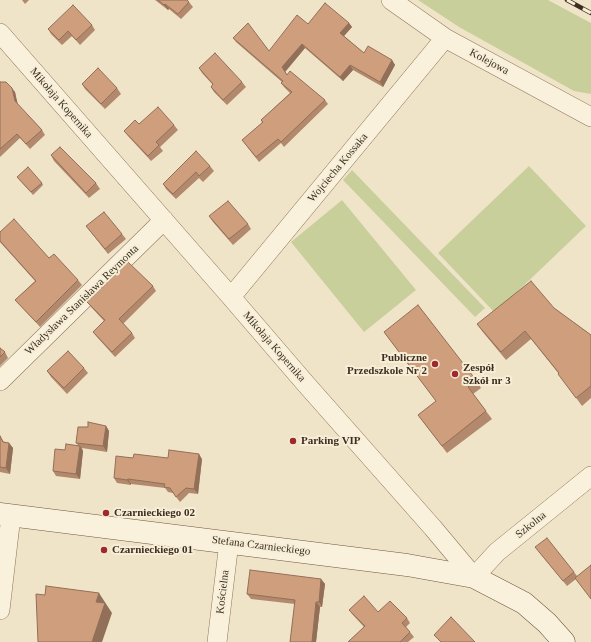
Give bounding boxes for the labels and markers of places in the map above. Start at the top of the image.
place label: Publiczne Przedszkole Nr 2 [347,351,427,377]
marker: Publiczne Przedszkole Nr 2 [430,359,440,369]
place label: Zespół Szkół nr 3 [463,361,511,387]
marker: Zespół Szkół nr 3 [450,369,460,379]
place label: Parking VIP [301,434,361,448]
marker: Parking VIP [288,436,298,446]
place label: Czarnieckiego 02 [114,506,195,520]
marker: Czarnieckiego 02 [101,508,111,518]
place label: Czarnieckiego 01 [112,543,193,557]
marker: Czarnieckiego 01 [99,545,109,555]

